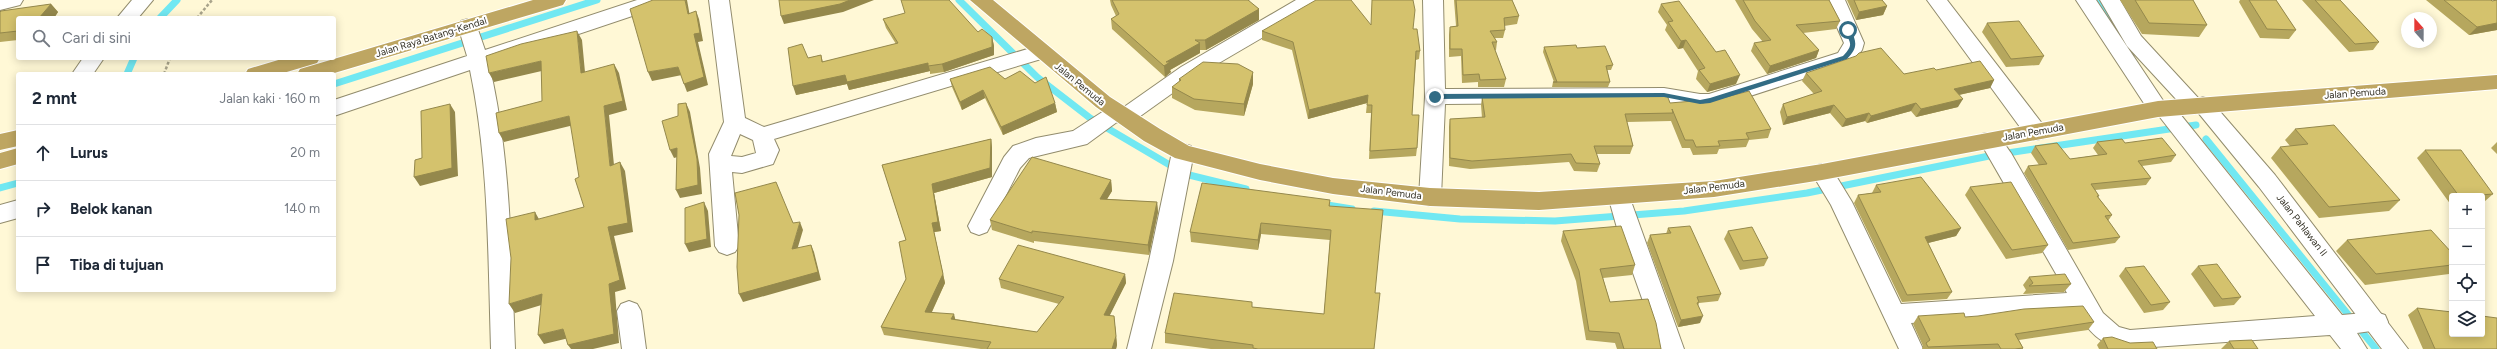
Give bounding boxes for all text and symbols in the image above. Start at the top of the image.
north arrow [2401,12,2437,48]
street label: Jalan Raya Batang-Kendal [374,14,488,60]
search box [16,16,336,60]
route start [1839,21,1857,39]
icon: search [30,27,52,49]
text: Cari di sini [62,29,131,47]
street label: Jalan Pemuda [1052,59,1108,109]
street label: Jalan Pemuda [2324,84,2386,102]
text: 2 mnt [32,88,77,108]
route end [1426,88,1444,106]
text: Jalan kaki · 160 m [220,91,320,106]
street label: Jalan Pemuda [2001,120,2065,144]
icon: ahead [32,142,54,164]
text: Lurus [70,144,108,162]
text: 20 m [290,145,320,160]
street label: Jalan Pemuda [1683,177,1745,197]
street label: Jalan Pemuda [1360,182,1422,202]
street label: Jalan Pahlawan II [2274,191,2330,259]
map controls [2449,193,2485,337]
button: + [2449,193,2485,229]
icon: right [32,198,54,220]
text: Belok kanan [70,200,152,218]
text: 140 m [284,201,320,216]
button: − [2449,229,2485,265]
icon: arrive [32,254,54,276]
text: Tiba di tujuan [70,256,164,274]
button: locate [2449,265,2485,301]
button: layers [2449,301,2485,337]

